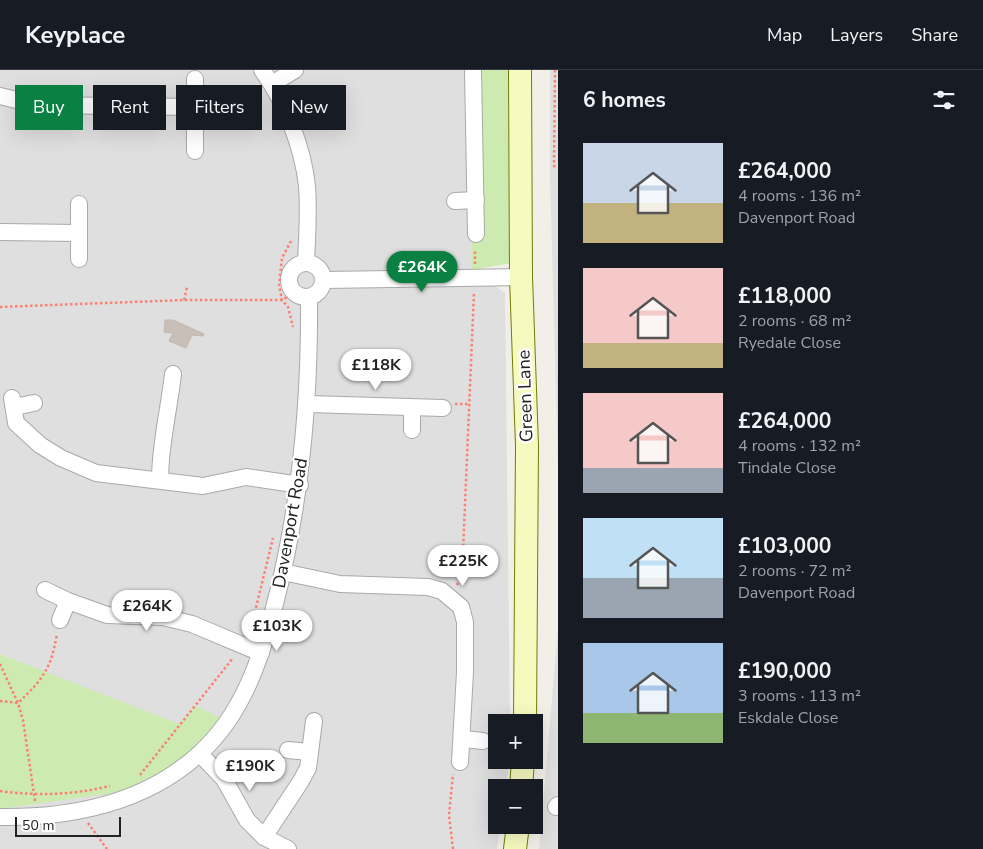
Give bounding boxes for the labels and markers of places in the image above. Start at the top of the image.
pin: £264K [387,250,457,293]
pin: £118K [341,348,411,391]
pin: £225K [428,544,498,587]
pin: £264K [112,590,182,632]
pin: £103K [242,610,312,652]
pin: £190K [215,750,285,792]

